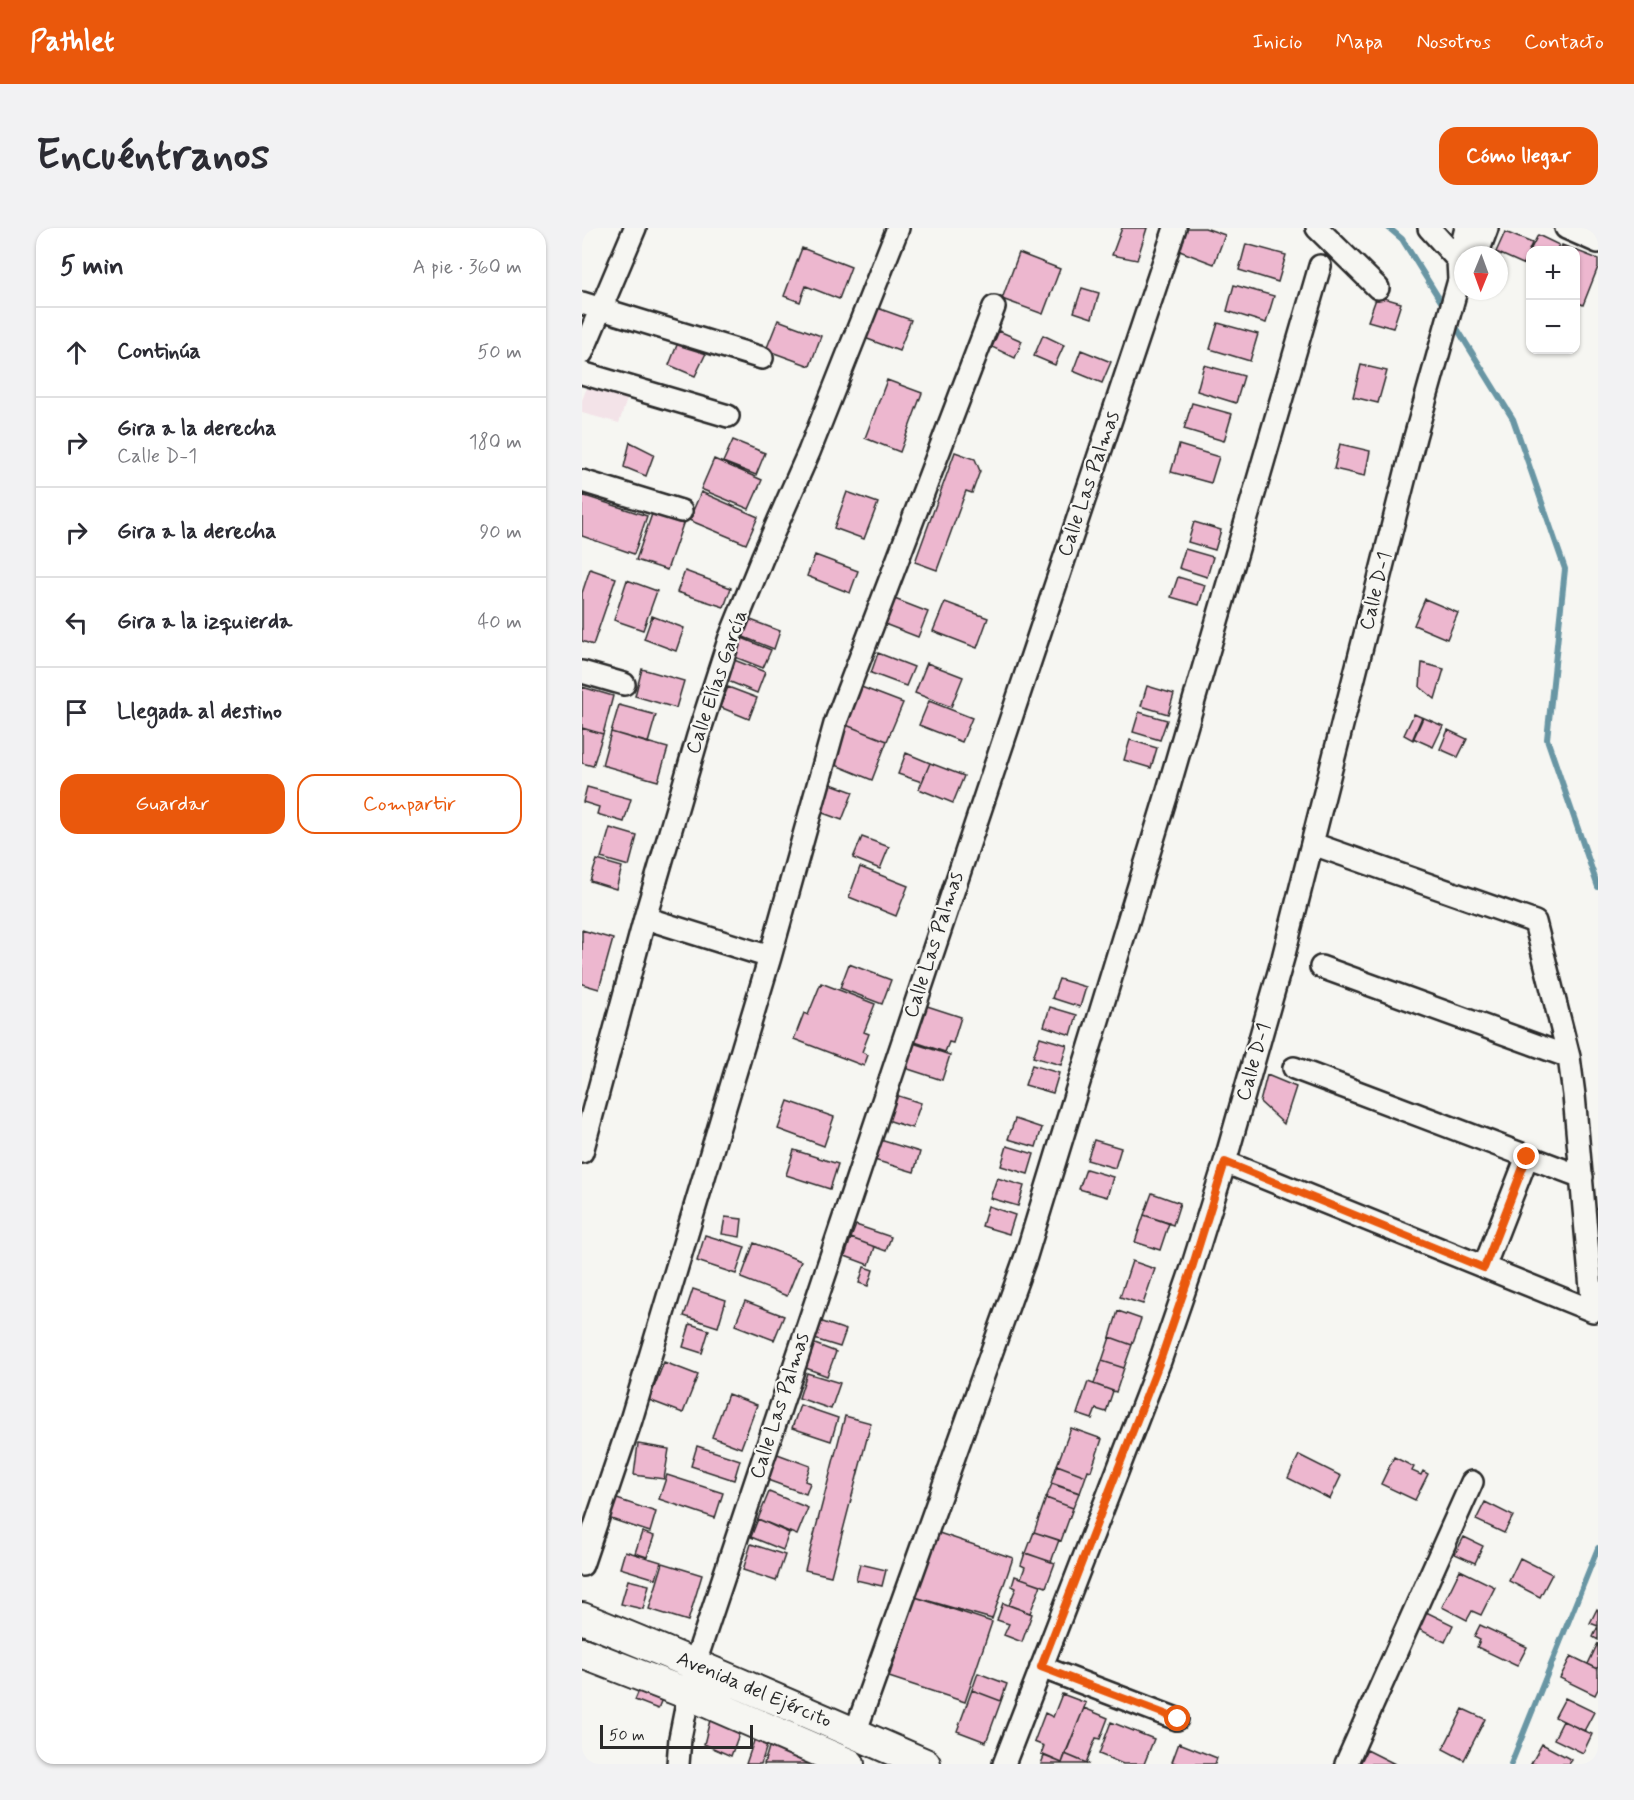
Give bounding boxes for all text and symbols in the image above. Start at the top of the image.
text: Pathlet [30,24,114,61]
text: Inicio [1253,28,1303,56]
text: Mapa [1336,28,1383,56]
text: Nosotros [1416,28,1491,56]
text: Contacto [1524,28,1604,56]
button: Cómo llegar [1439,127,1598,185]
text: Encuéntranos [36,129,269,184]
north arrow [1454,246,1508,300]
map controls [1526,246,1580,354]
button: + [1526,246,1580,300]
text: 5 min [60,250,124,284]
text: A pie · 360 m [413,254,522,281]
button: − [1526,300,1580,354]
icon: ahead [60,336,93,369]
text: Continúa [117,338,201,366]
text: 50 m [477,339,522,366]
street label: Calle Las Palmas [1051,408,1127,560]
text: Gira a la derecha [117,415,277,443]
icon: right [60,426,93,459]
text: 180 m [469,429,522,456]
text: Calle D-1 [117,443,197,470]
icon: right [60,516,93,549]
text: Gira a la derecha [117,518,277,546]
text: 90 m [479,519,522,546]
street label: Calle D-1 [1353,549,1399,633]
icon: left [60,606,93,639]
street label: Calle Elías García [680,606,754,758]
text: Gira a la izquierda [117,608,292,636]
text: 40 m [478,609,522,636]
icon: arrive [60,696,93,729]
text: Llegada al destino [117,698,282,726]
button: Guardar [60,774,285,834]
button: Compartir [297,774,522,834]
street label: Calle Las Palmas [898,868,970,1022]
street label: Calle D-1 [1230,1020,1278,1104]
route end [1513,1143,1539,1169]
street label: Calle Las Palmas [744,1329,816,1483]
street label: Avenida del Ejército [672,1645,836,1735]
route start [1164,1705,1190,1731]
scale bar [600,1722,753,1750]
text: 50 m [609,1725,645,1746]

